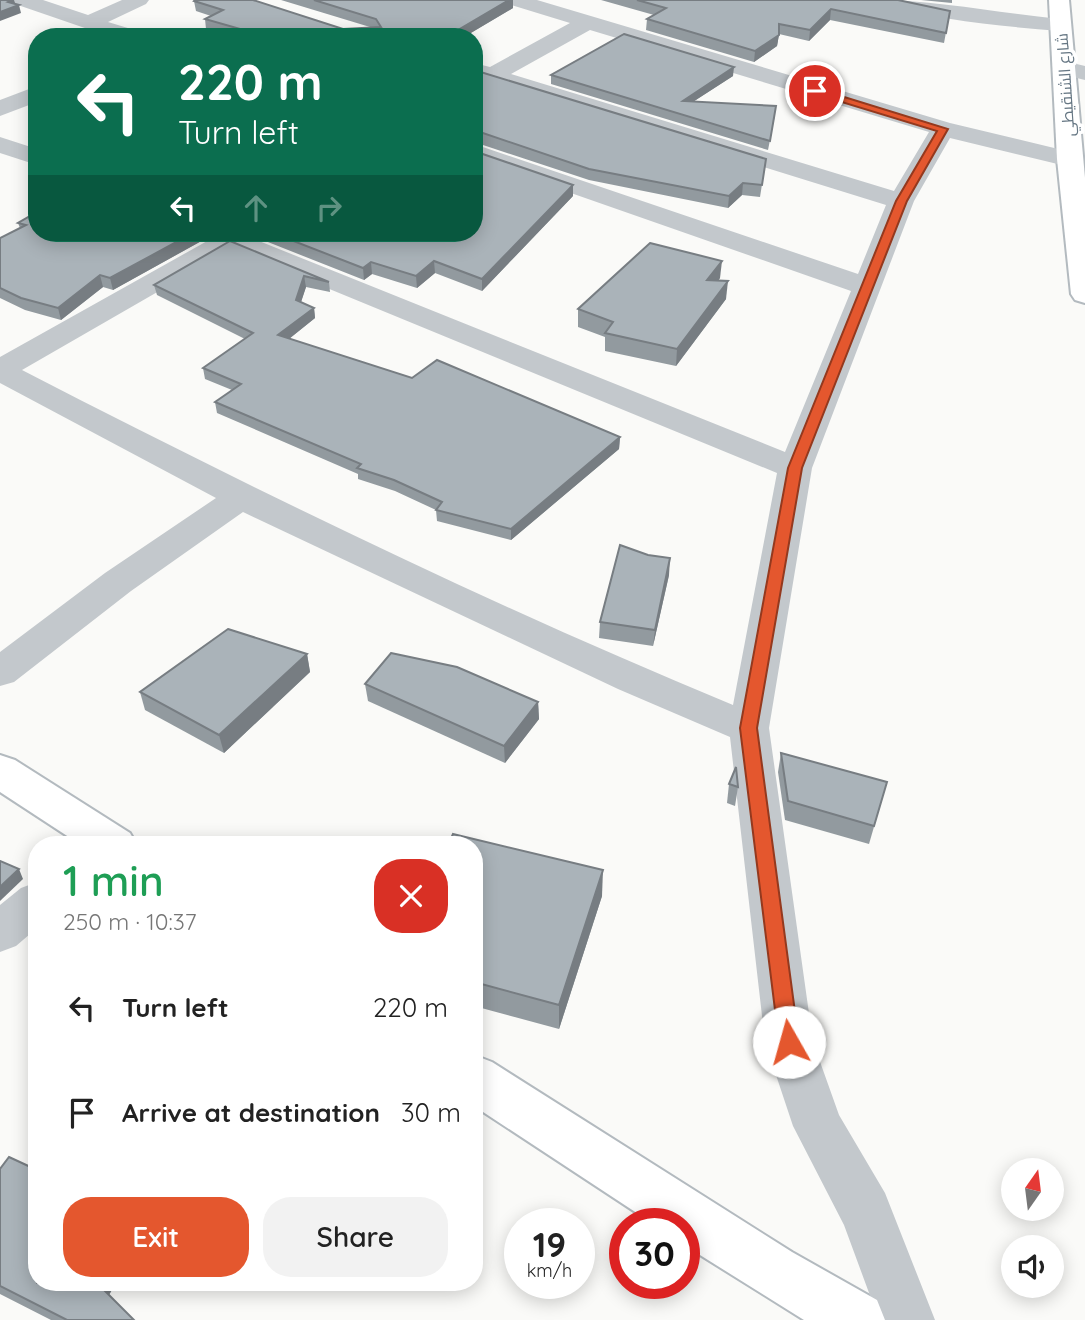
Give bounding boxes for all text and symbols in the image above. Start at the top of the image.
street label: شارع الشنقيطي [1051,32,1083,137]
text: 220 m [178,51,323,112]
icon: left [63,56,154,147]
pin [785,61,845,121]
icon: arrive [796,72,834,110]
text: Turn left [178,112,299,152]
icon: left [164,189,202,227]
icon: ahead [237,189,275,227]
icon: right [310,189,348,227]
text: 1 min [63,854,164,907]
button: close [374,859,448,933]
text: 250 m · 10:37 [63,907,197,936]
icon: left [63,989,101,1027]
text: Turn left [122,991,229,1024]
text: 220 m [373,991,448,1024]
position arrow [752,1005,826,1079]
icon: arrive [63,1094,101,1132]
text: Arrive at destination [122,1096,380,1129]
text: 30 m [401,1096,461,1129]
north arrow [1001,1158,1064,1222]
map controls [1001,1158,1064,1298]
button: Exit [63,1197,249,1277]
button: Share [263,1197,448,1277]
speed limit sign: 30 [609,1208,700,1299]
text: 19 [533,1222,566,1266]
button: sound [1001,1235,1064,1298]
text: km/h [527,1259,572,1282]

